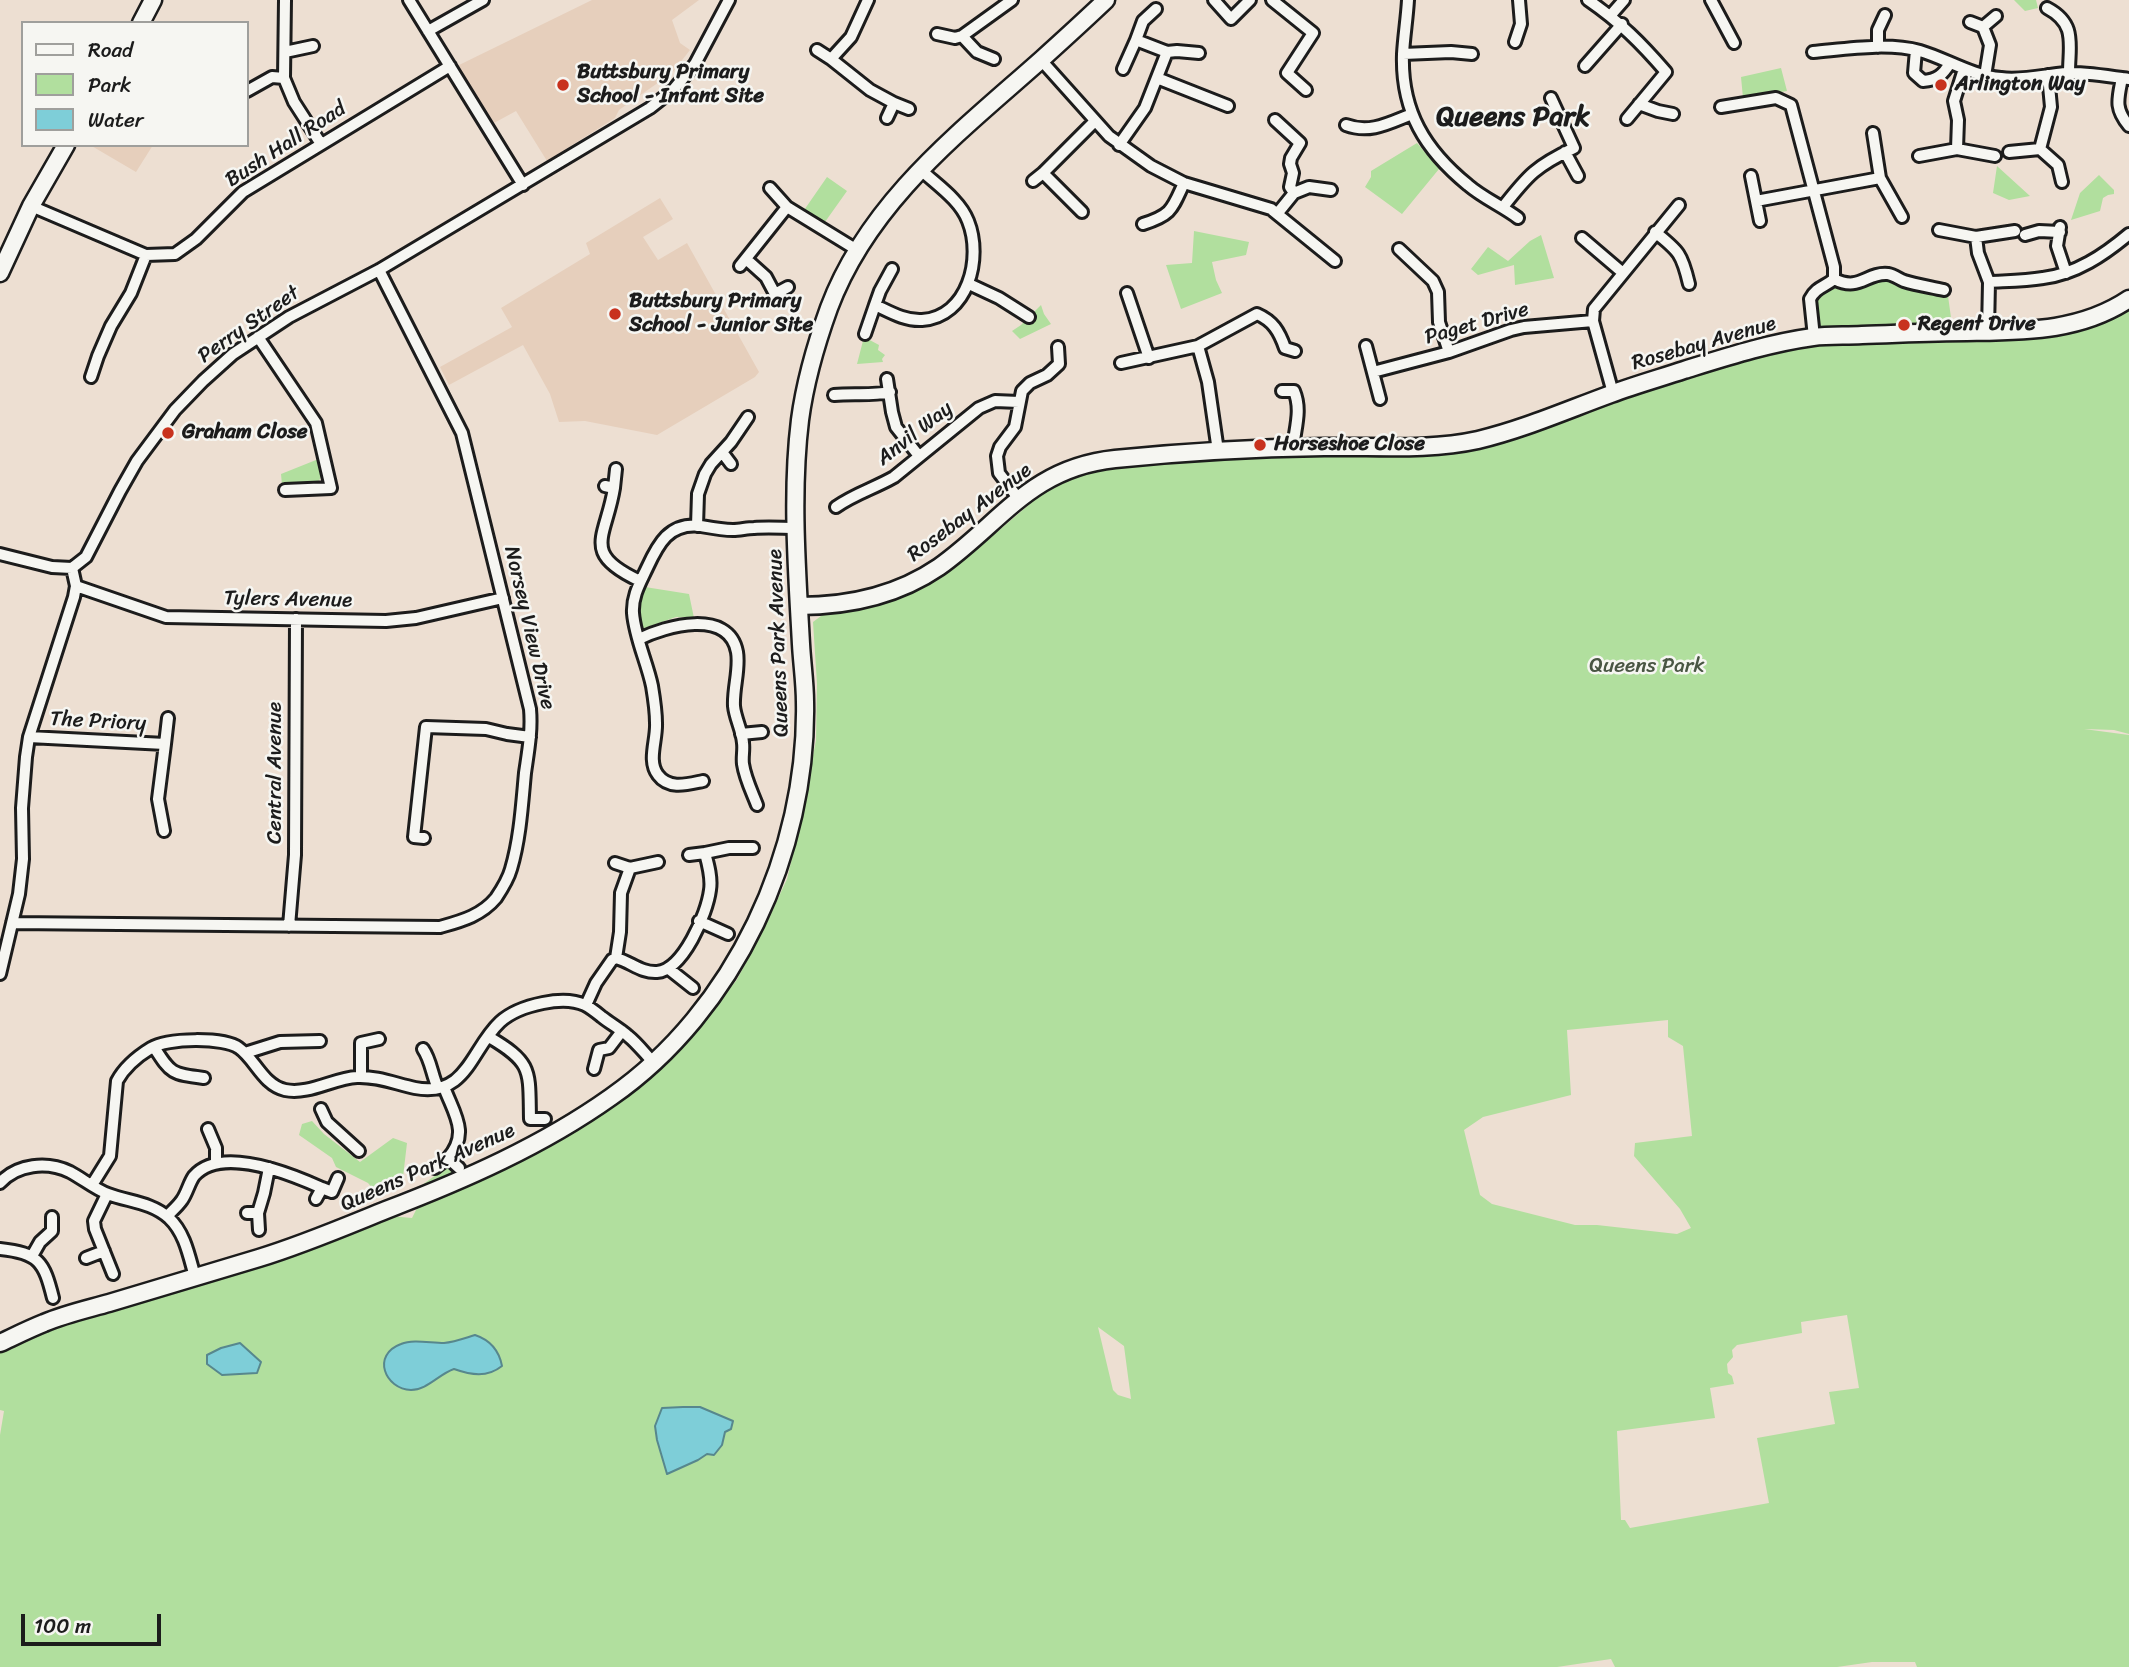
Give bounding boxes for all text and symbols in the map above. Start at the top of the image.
legend [21,21,248,147]
text: Road [88,31,133,69]
place label: Buttsbury Primary School - Infant Site [577,60,764,110]
text: Park [88,66,131,104]
place label: Arlington Way [1955,72,2086,98]
marker: Buttsbury Primary School - Infant Site [555,77,571,93]
marker: Arlington Way [1933,77,1949,93]
street label: Bush Hall Road [221,97,351,193]
text: Water [88,101,143,139]
district label: Queens Park [1436,101,1590,135]
street label: Perry Street [193,281,305,369]
place label: Buttsbury Primary School - Junior Site [629,289,813,339]
street label: Paget Drive [1422,297,1532,351]
marker: Buttsbury Primary School - Junior Site [607,306,623,322]
street label: Rosebay Avenue [1629,311,1779,377]
place label: Regent Drive [1918,312,2036,338]
marker: Regent Drive [1896,317,1912,333]
street label: Anvil Way [872,396,958,472]
place label: Graham Close [182,420,308,446]
marker: Graham Close [160,425,176,441]
place label: Horseshoe Close [1274,432,1425,458]
marker: Horseshoe Close [1252,437,1268,453]
street label: Rosebay Avenue [903,458,1037,568]
street label: Norsey View Drive [498,544,560,712]
street label: Queens Park Avenue [763,549,795,737]
street label: Tylers Avenue [224,586,352,614]
park label: Queens Park [1589,654,1705,680]
street label: Central Avenue [263,702,289,844]
street label: The Priory [49,707,147,737]
street label: Queens Park Avenue [337,1118,519,1218]
scale bar [24,1600,164,1644]
text: 100 m [34,1607,91,1645]

